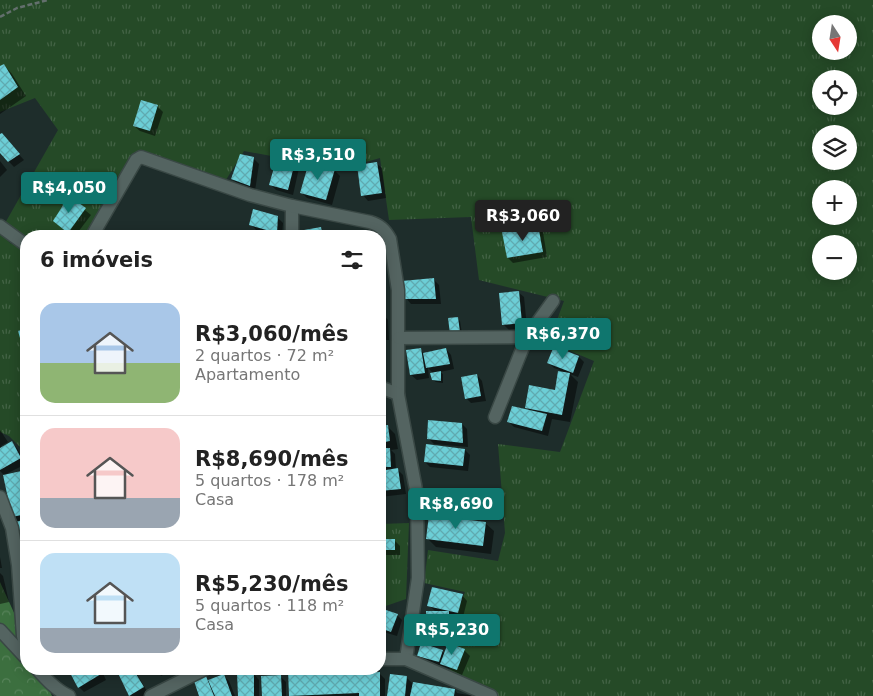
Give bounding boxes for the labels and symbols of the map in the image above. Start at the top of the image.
north arrow [812,15,858,60]
pin: R$3,510 [272,138,364,181]
pin: R$4,050 [23,172,115,214]
pin: R$3,060 [477,200,569,242]
pin: R$6,370 [517,318,609,360]
pin: R$8,690 [410,488,502,530]
pin: R$5,230 [406,614,498,656]

